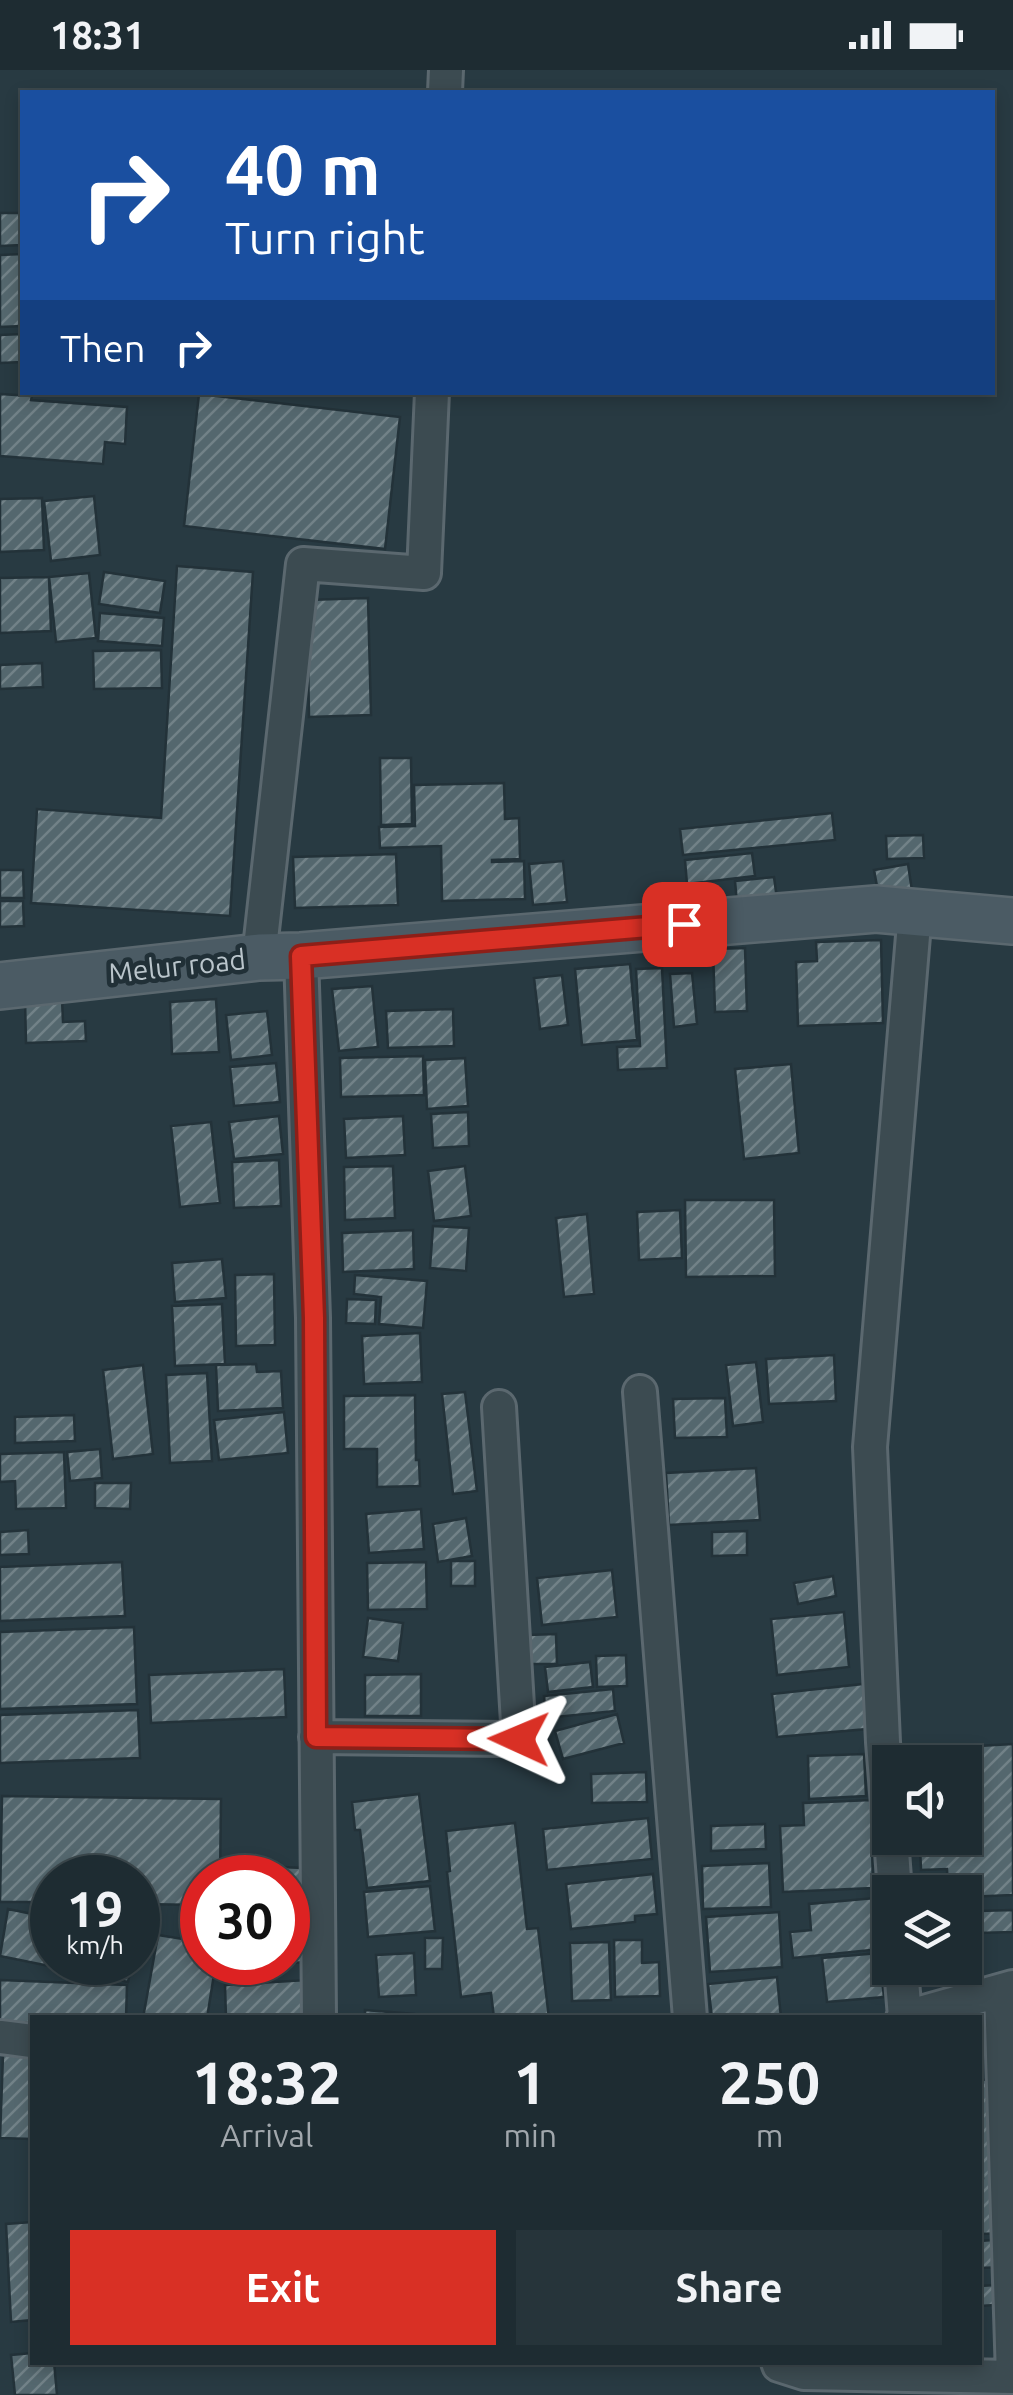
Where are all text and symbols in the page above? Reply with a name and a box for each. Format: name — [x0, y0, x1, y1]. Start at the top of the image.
text: 18:31 — [50, 14, 145, 56]
icon: right — [60, 130, 190, 260]
text: 40 m — [225, 130, 381, 208]
text: Turn right — [225, 212, 425, 263]
icon: right — [166, 320, 221, 375]
text: Then — [60, 327, 146, 369]
pin — [642, 882, 727, 967]
icon: arrive — [657, 897, 712, 952]
street label: Melur road — [107, 943, 247, 988]
position arrow — [467, 1687, 571, 1791]
map controls — [872, 1745, 982, 1985]
button: sound — [872, 1745, 982, 1855]
speed limit sign: 30 — [180, 1855, 310, 1985]
button: layers — [872, 1875, 982, 1985]
text: 19 — [67, 1880, 123, 1936]
text: km/h — [66, 1931, 124, 1959]
text: 18:32 — [192, 2048, 342, 2115]
text: 1 — [513, 2048, 547, 2115]
text: 250 — [719, 2048, 820, 2115]
text: Arrival — [220, 2117, 313, 2153]
text: min — [503, 2117, 557, 2153]
text: m — [756, 2117, 783, 2153]
button: Exit — [70, 2230, 496, 2345]
button: Share — [516, 2230, 942, 2345]

